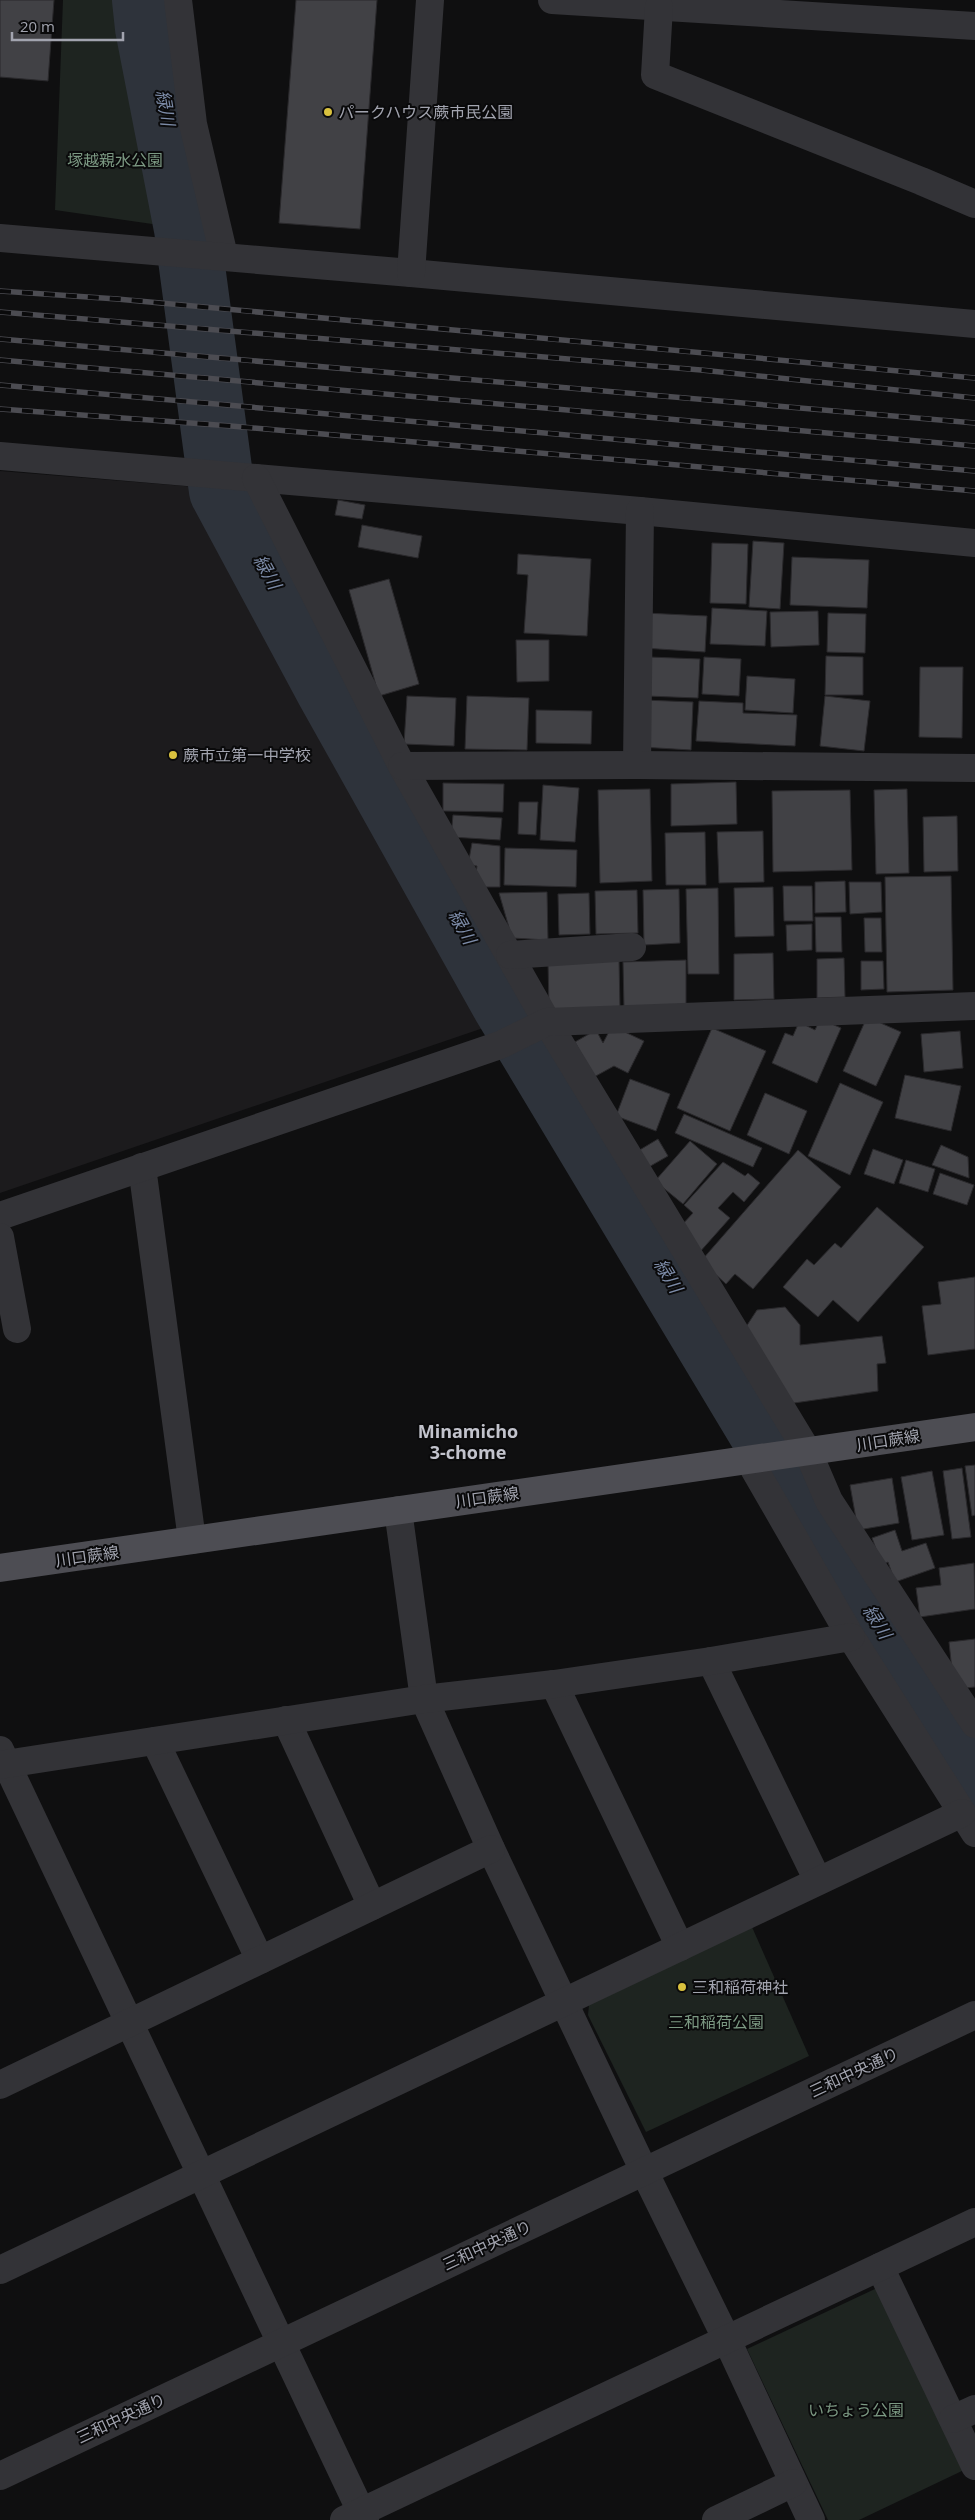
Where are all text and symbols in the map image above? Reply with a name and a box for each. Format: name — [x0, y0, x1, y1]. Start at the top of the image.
scale bar — [12, 10, 124, 42]
text: 20 m — [20, 16, 55, 36]
water label: 緑川 — [151, 88, 181, 130]
place label: パークハウス蕨市民公園 — [338, 101, 513, 123]
marker: パークハウス蕨市民公園 — [322, 106, 334, 118]
park label: 塚越親水公園 — [67, 149, 163, 171]
water label: 緑川 — [249, 550, 288, 595]
place label: 蕨市立第一中学校 — [183, 744, 311, 766]
marker: 蕨市立第一中学校 — [167, 749, 179, 761]
water label: 緑川 — [444, 905, 483, 950]
water label: 緑川 — [649, 1254, 689, 1299]
district label: Minamicho 3-chome — [418, 1419, 518, 1464]
street label: 川口蕨線 — [855, 1424, 921, 1456]
street label: 川口蕨線 — [454, 1482, 520, 1512]
street label: 川口蕨線 — [54, 1541, 120, 1571]
water label: 緑川 — [858, 1600, 899, 1645]
place label: 三和稲荷神社 — [692, 1976, 788, 1998]
marker: 三和稲荷神社 — [676, 1981, 688, 1993]
park label: 三和稲荷公園 — [668, 2011, 764, 2033]
street label: 三和中央通り — [806, 2042, 902, 2102]
street label: 三和中央通り — [439, 2215, 535, 2275]
street label: 三和中央通り — [73, 2388, 169, 2448]
park label: いちょう公園 — [808, 2399, 904, 2421]

